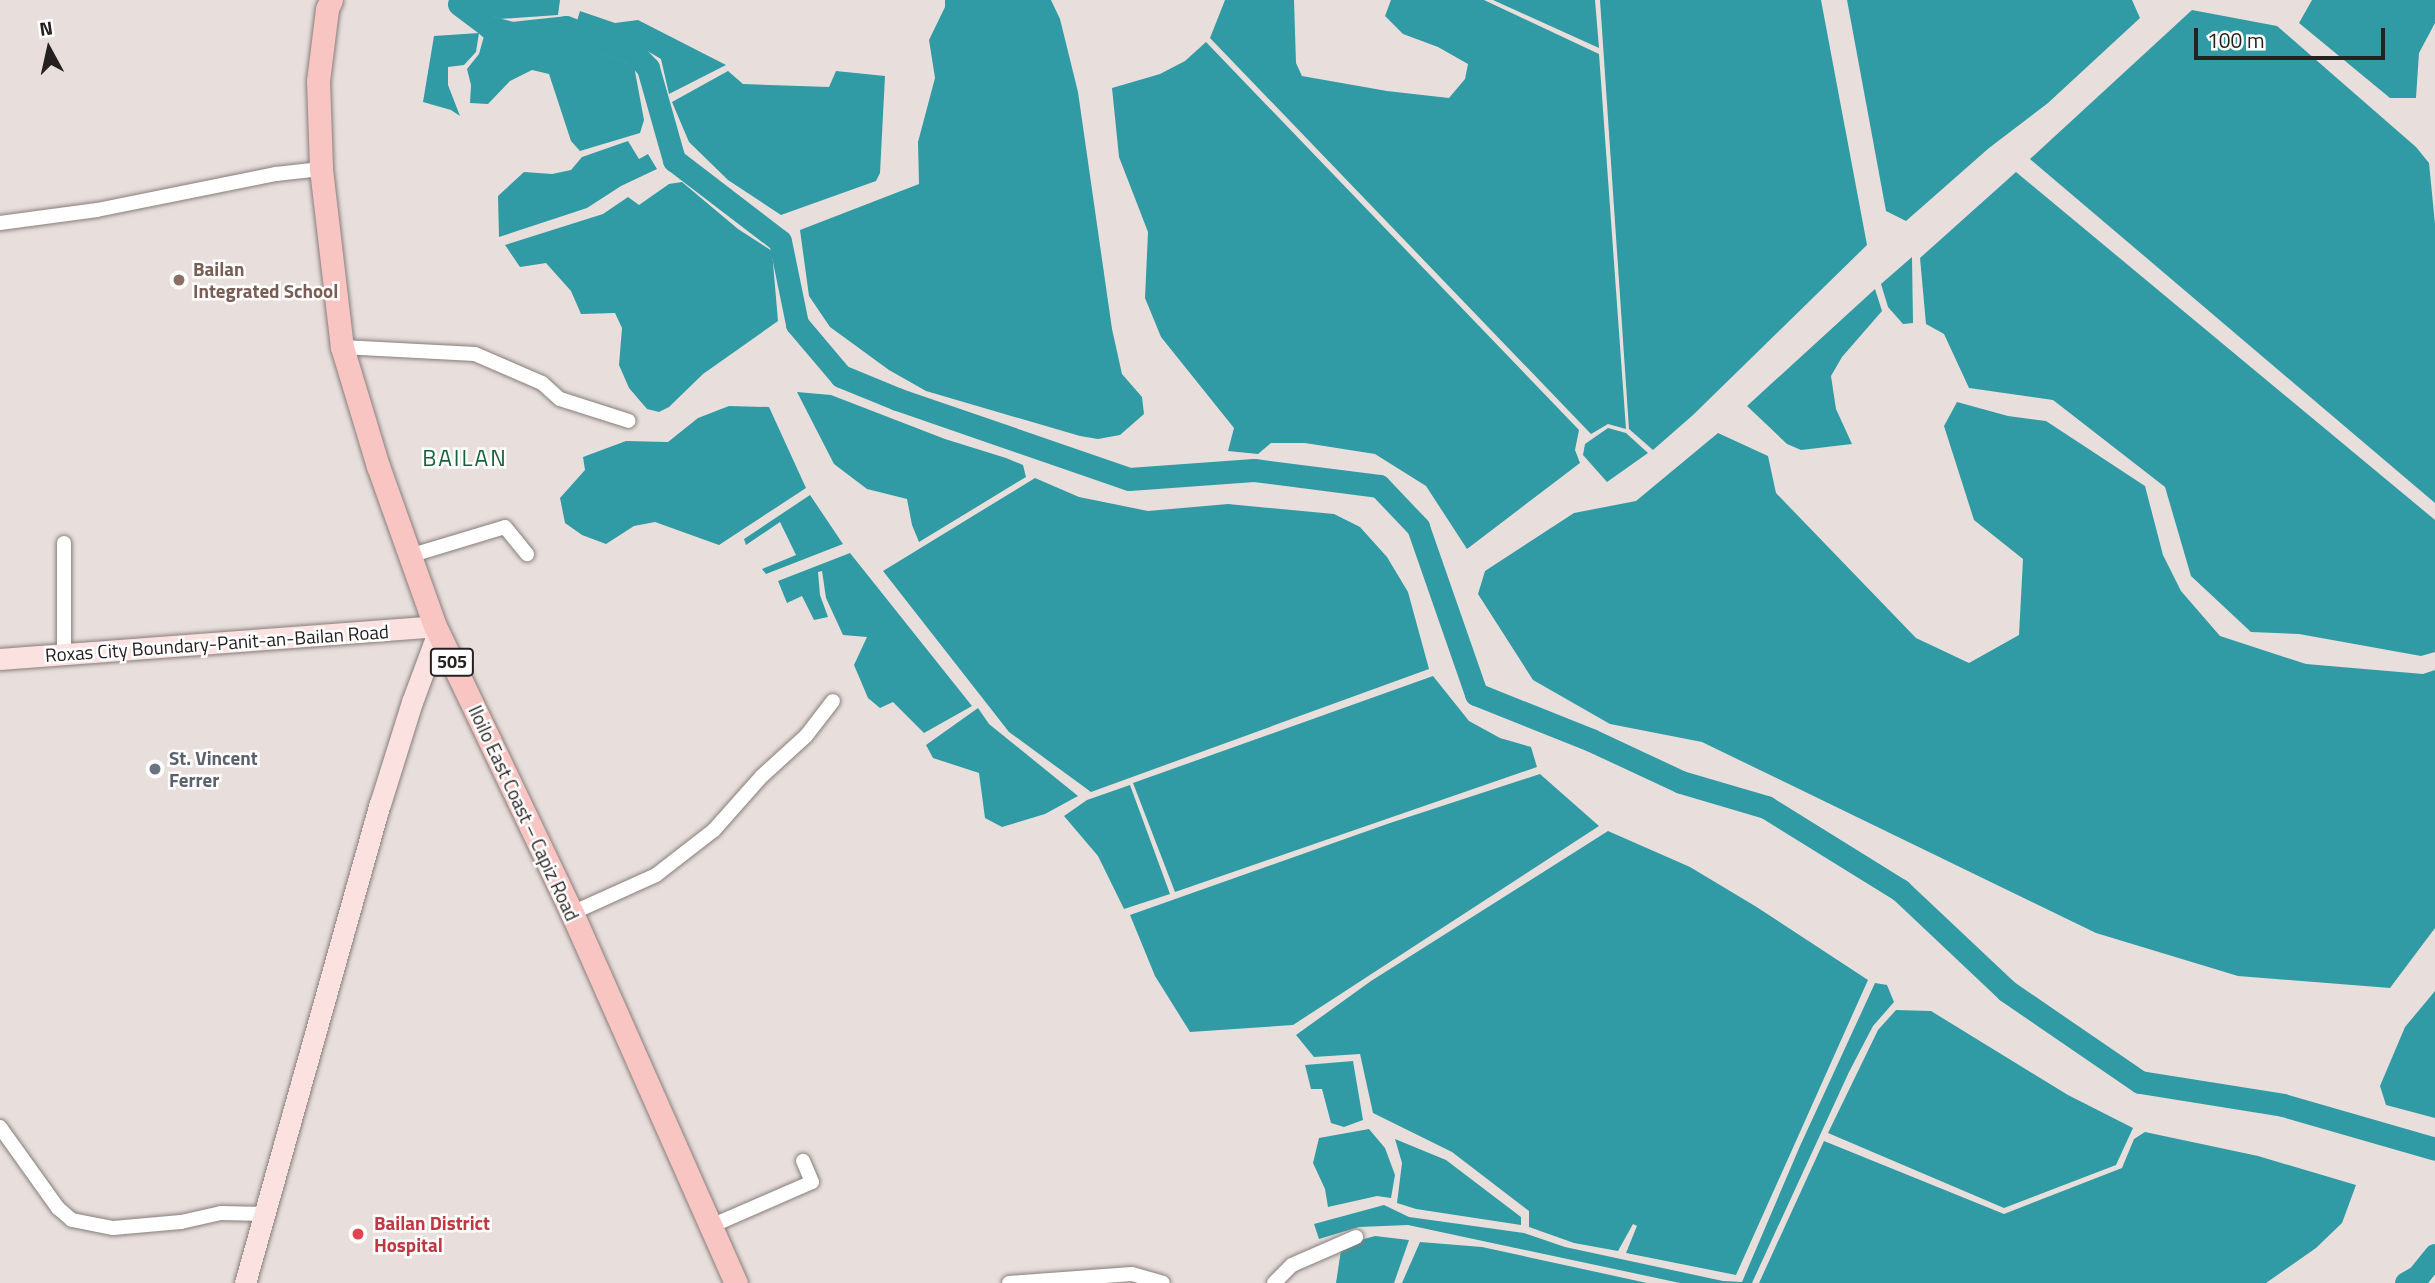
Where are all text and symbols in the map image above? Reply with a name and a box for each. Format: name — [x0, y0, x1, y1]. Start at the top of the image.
text: N — [37, 12, 55, 43]
north arrow — [14, 14, 84, 84]
scale bar — [2197, 14, 2388, 58]
text: 100 m — [2207, 24, 2264, 56]
place label: Bailan Integrated School — [193, 258, 338, 302]
marker: Bailan Integrated School — [171, 272, 187, 288]
district label: BAILAN — [423, 444, 507, 472]
street label: Roxas City Boundary-Panit-an-Bailan Road — [44, 620, 390, 666]
road number: 505 — [429, 648, 475, 676]
street label: Iloilo East Coast – Capiz Road — [464, 702, 584, 924]
place label: St. Vincent Ferrer — [169, 747, 258, 791]
marker: St. Vincent Ferrer — [147, 761, 163, 777]
place label: Bailan District Hospital — [374, 1212, 490, 1256]
marker: Bailan District Hospital — [348, 1224, 368, 1244]

